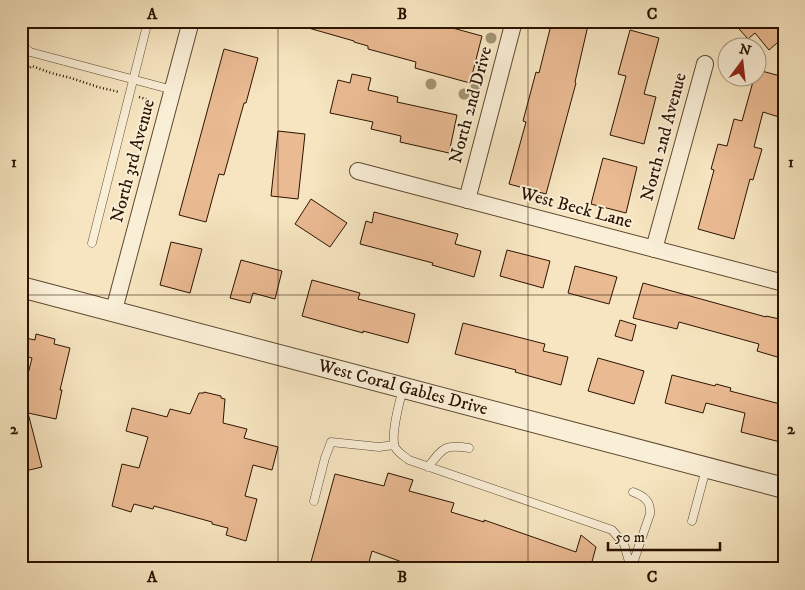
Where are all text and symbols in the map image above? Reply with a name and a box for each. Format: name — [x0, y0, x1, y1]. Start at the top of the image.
text: A — [146, 4, 158, 24]
text: B — [397, 4, 407, 24]
text: C — [647, 4, 657, 24]
north arrow — [718, 38, 768, 88]
text: N — [737, 40, 753, 61]
street label: North 2nd Drive — [445, 44, 497, 166]
street label: North 2nd Avenue — [636, 70, 692, 204]
street label: North 3rd Avenue — [106, 97, 160, 225]
text: 1 — [11, 152, 17, 172]
text: 1 — [788, 152, 794, 172]
street label: West Beck Lane — [516, 182, 635, 234]
street label: West Coral Gables Drive — [315, 355, 490, 420]
text: 2 — [10, 419, 19, 439]
text: 2 — [787, 419, 796, 439]
scale bar — [608, 520, 720, 552]
text: 50 m — [615, 528, 645, 547]
text: A — [146, 567, 158, 587]
text: B — [397, 567, 407, 587]
text: C — [647, 567, 657, 587]

